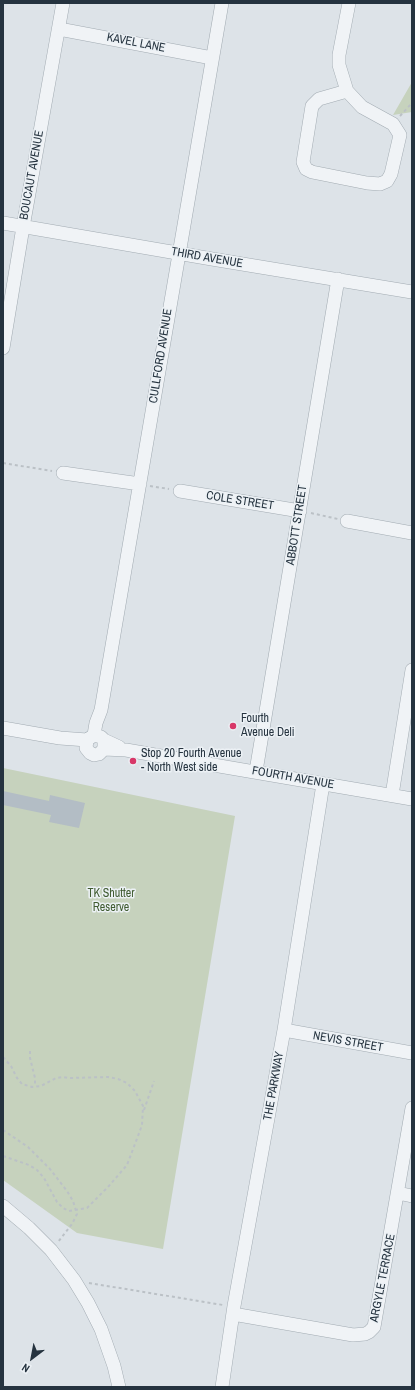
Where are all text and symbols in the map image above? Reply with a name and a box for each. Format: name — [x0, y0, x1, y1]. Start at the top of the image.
street label: KAVEL LANE — [105, 30, 167, 56]
street label: BOUCAUT AVENUE — [17, 129, 47, 221]
street label: THIRD AVENUE — [170, 245, 244, 271]
street label: CULLFORD AVENUE — [146, 308, 176, 404]
street label: ABBOTT STREET — [284, 484, 310, 566]
street label: COLE STREET — [205, 489, 275, 513]
place label: Fourth Avenue Deli — [241, 712, 294, 740]
marker: Fourth Avenue Deli — [228, 721, 238, 731]
place label: Stop 20 Fourth Avenue - North West side — [141, 747, 242, 775]
marker: Stop 20 Fourth Avenue - North West side — [128, 756, 138, 766]
street label: FOURTH AVENUE — [251, 764, 335, 792]
park label: TK Shutter Reserve — [87, 887, 135, 915]
street label: NEVIS STREET — [312, 1029, 384, 1055]
street label: THE PARKWAY — [261, 1050, 287, 1122]
street label: ARGYLE TERRACE — [367, 1233, 399, 1323]
north arrow — [12, 1338, 52, 1378]
text: N — [19, 1361, 32, 1376]

